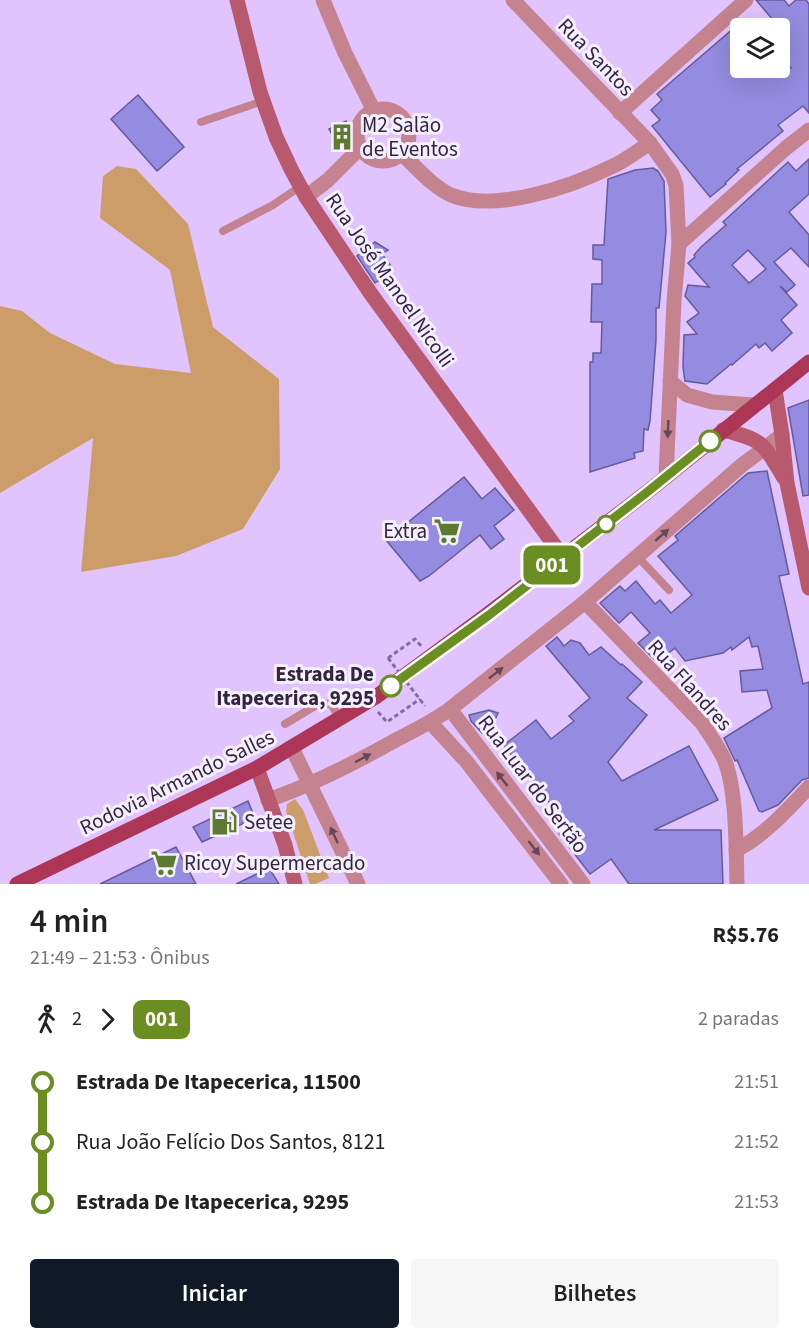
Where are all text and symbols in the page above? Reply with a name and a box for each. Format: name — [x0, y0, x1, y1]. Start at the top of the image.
street label: Rua Santos — [551, 11, 641, 103]
map controls — [730, 18, 790, 78]
button: layers — [730, 18, 790, 78]
place label: M2 Salão de Eventos — [362, 110, 458, 164]
building icon: M2 Salão de Eventos — [327, 122, 357, 152]
street label: Rua José Manoel Nicolli — [318, 187, 462, 373]
one-way arrow — [663, 419, 672, 438]
unlabelled marker — [699, 430, 721, 452]
unlabelled marker — [597, 515, 615, 533]
place label: Extra — [383, 516, 427, 546]
supermarket icon: Extra — [432, 516, 462, 546]
one-way arrow — [654, 528, 669, 542]
line badge: 001 — [518, 546, 586, 584]
text: 001 — [535, 550, 569, 580]
street label: Rua Flandres — [641, 633, 739, 738]
place label: Estrada De Itapecerica, 9295 — [216, 659, 374, 713]
one-way arrow — [488, 667, 503, 679]
marker: Estrada De Itapecerica, 9295 — [380, 675, 402, 697]
street label: Rua Luar do Sertão — [471, 709, 595, 859]
street label: Rodovia Armando Salles — [75, 722, 279, 842]
one-way arrow — [354, 753, 371, 763]
one-way arrow — [497, 772, 509, 787]
fuel station icon: Setee — [209, 807, 239, 837]
place label: Setee — [244, 807, 293, 837]
one-way arrow — [329, 826, 338, 843]
one-way arrow — [528, 840, 540, 856]
supermarket icon: Ricoy Supermercado — [149, 848, 179, 878]
place label: Ricoy Supermercado — [184, 848, 365, 878]
text: 4 min — [30, 898, 108, 945]
text: R$5.76 — [712, 919, 779, 951]
text: 21:49 – 21:53 · Ônibus — [30, 944, 210, 972]
icon: walk — [30, 1003, 63, 1036]
icon: forward — [91, 1003, 124, 1036]
text: 001 — [145, 1004, 178, 1034]
text: 2 — [72, 1005, 82, 1033]
text: 2 paradas — [698, 1005, 779, 1033]
text: Estrada De Itapecerica, 11500 — [76, 1066, 361, 1098]
text: 21:51 — [734, 1068, 779, 1096]
text: Rua João Felício Dos Santos, 8121 — [76, 1126, 386, 1158]
text: 21:52 — [734, 1128, 779, 1156]
text: Estrada De Itapecerica, 9295 — [76, 1186, 349, 1218]
text: 21:53 — [734, 1188, 779, 1216]
button: Iniciar — [30, 1259, 399, 1328]
button: Bilhetes — [411, 1259, 779, 1328]

